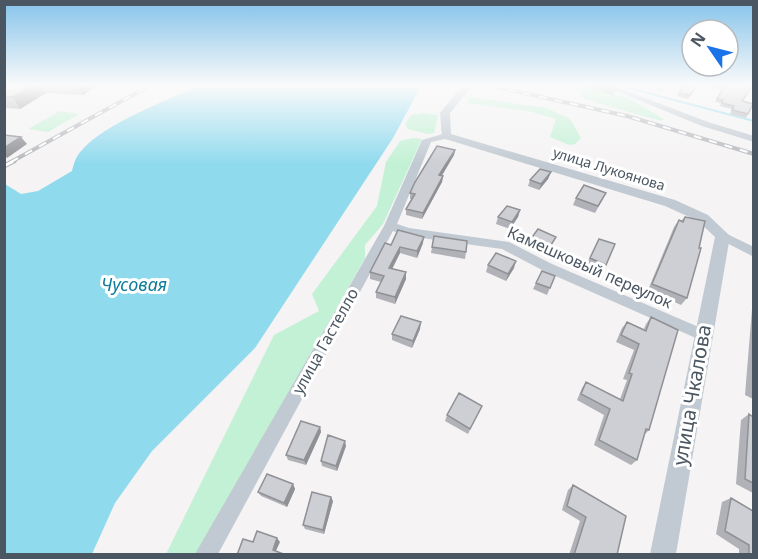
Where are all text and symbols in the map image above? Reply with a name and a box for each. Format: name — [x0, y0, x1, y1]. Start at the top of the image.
north arrow — [680, 18, 740, 78]
text: N — [685, 28, 710, 51]
street label: улица Лукоянова — [551, 142, 668, 195]
street label: Камешковый переулок — [504, 221, 676, 314]
water label: Чусовая — [101, 272, 167, 296]
street label: улица Гастелло — [287, 284, 363, 398]
street label: улица Чкалова — [666, 322, 717, 468]

